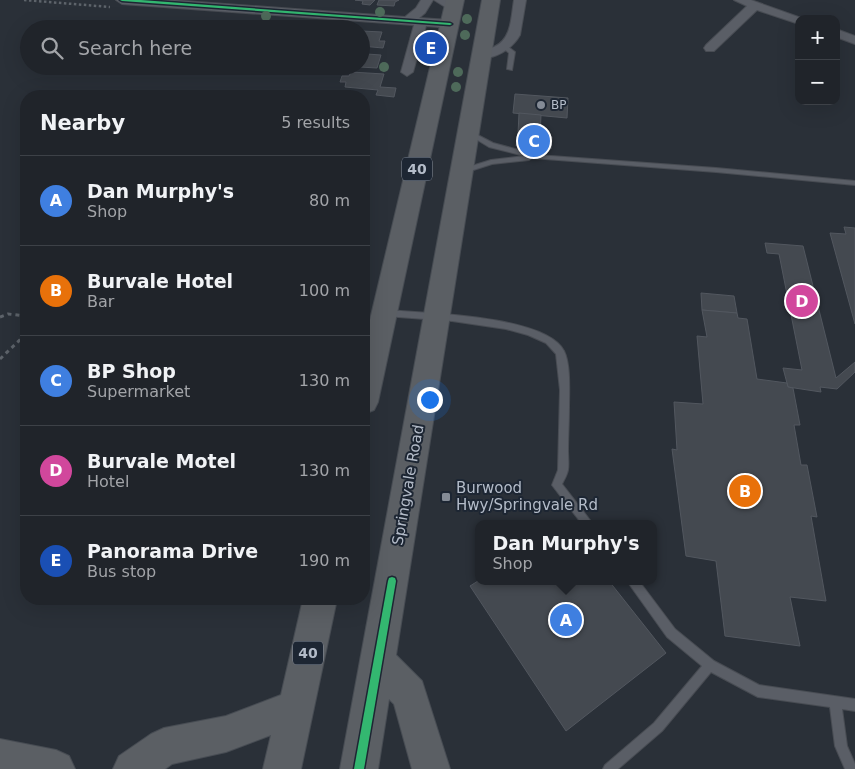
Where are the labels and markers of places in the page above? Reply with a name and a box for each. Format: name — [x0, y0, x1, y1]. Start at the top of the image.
pin: E — [415, 29, 447, 67]
place label: BP — [551, 98, 566, 112]
marker: BP — [535, 99, 547, 111]
pin: C — [518, 122, 550, 160]
pin: D — [786, 282, 818, 320]
pin: B — [729, 472, 761, 510]
place label: Burwood Hwy/Springvale Rd — [456, 479, 598, 514]
marker: Burwood Hwy/Springvale Rd — [440, 491, 452, 503]
pin: A — [550, 601, 582, 639]

